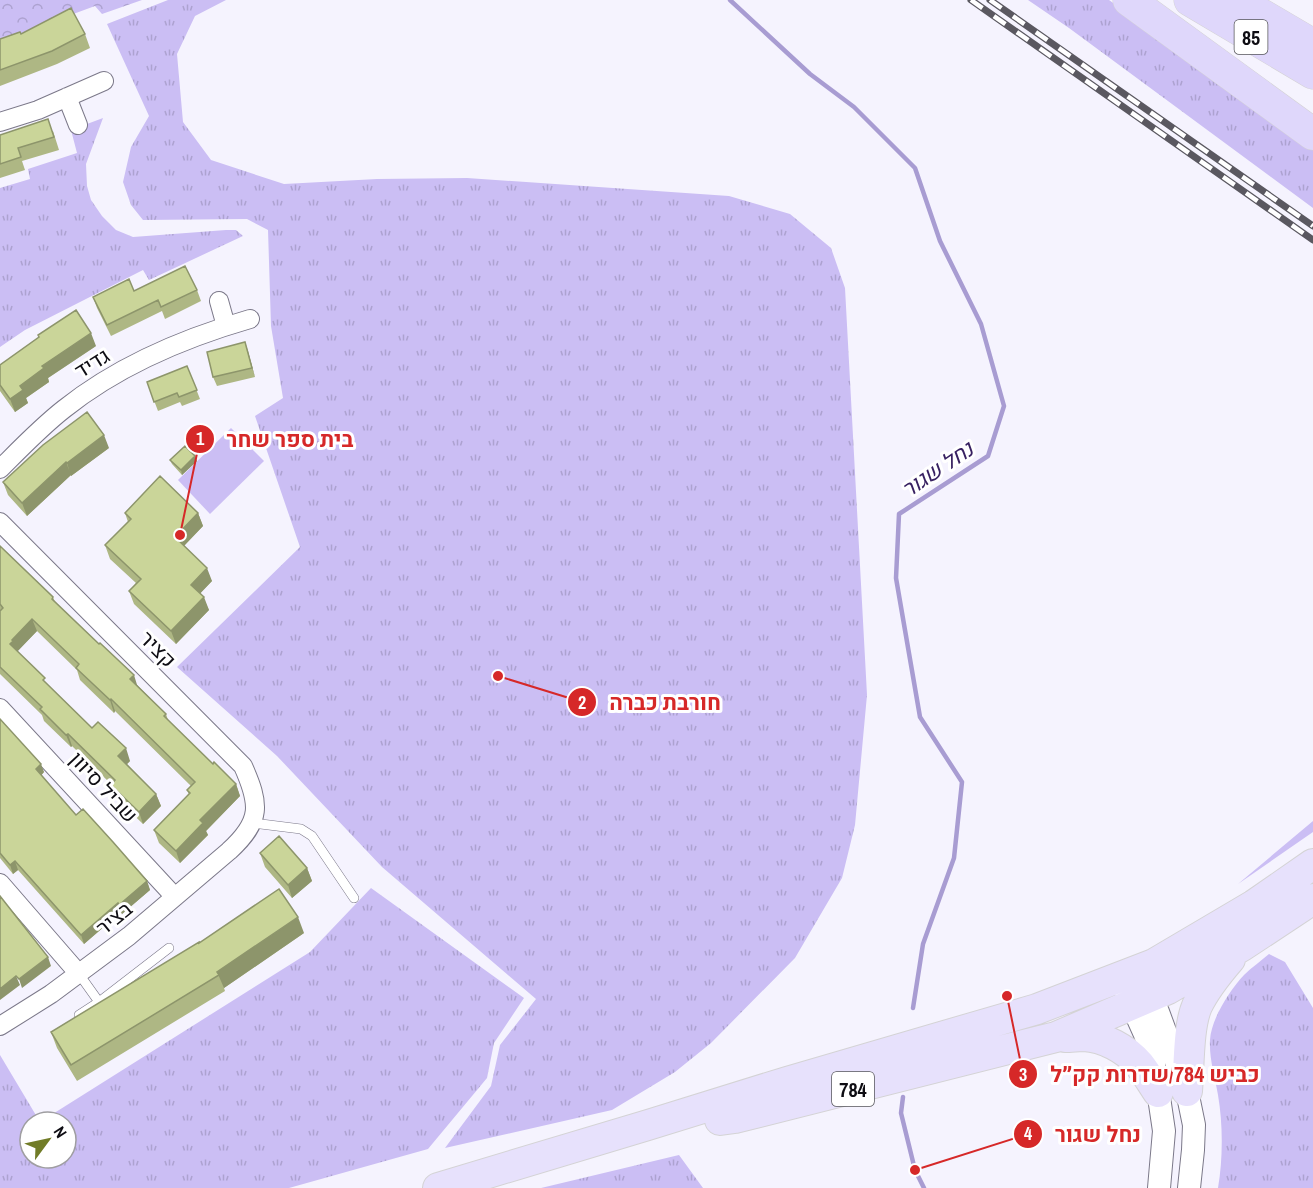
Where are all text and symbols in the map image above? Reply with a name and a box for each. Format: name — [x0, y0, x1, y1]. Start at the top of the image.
road number: 85 — [1234, 20, 1268, 54]
street label: גדיד — [69, 341, 115, 385]
callout: בית ספר שחר — [185, 419, 366, 459]
text: בית ספר שחר — [227, 424, 354, 454]
text: 1 — [196, 426, 205, 451]
water label: נחל שגור — [895, 433, 981, 504]
street label: קציר — [133, 624, 183, 674]
callout: חורבת כברה — [567, 682, 733, 722]
text: חורבת כברה — [609, 687, 721, 717]
text: 2 — [578, 690, 586, 715]
street label: שביל סיוון — [63, 745, 145, 829]
street label: בציר — [90, 894, 138, 942]
callout: כביש 784/שדרות קק״ל — [1008, 1054, 1271, 1094]
text: כביש 784/שדרות קק״ל — [1050, 1059, 1260, 1089]
text: 3 — [1019, 1062, 1027, 1087]
road number: 784 — [832, 1072, 874, 1106]
north arrow — [18, 1110, 78, 1170]
callout: נחל שגור — [1013, 1114, 1153, 1154]
text: נחל שגור — [1055, 1119, 1141, 1149]
text: 4 — [1024, 1121, 1033, 1146]
text: N — [49, 1122, 72, 1142]

